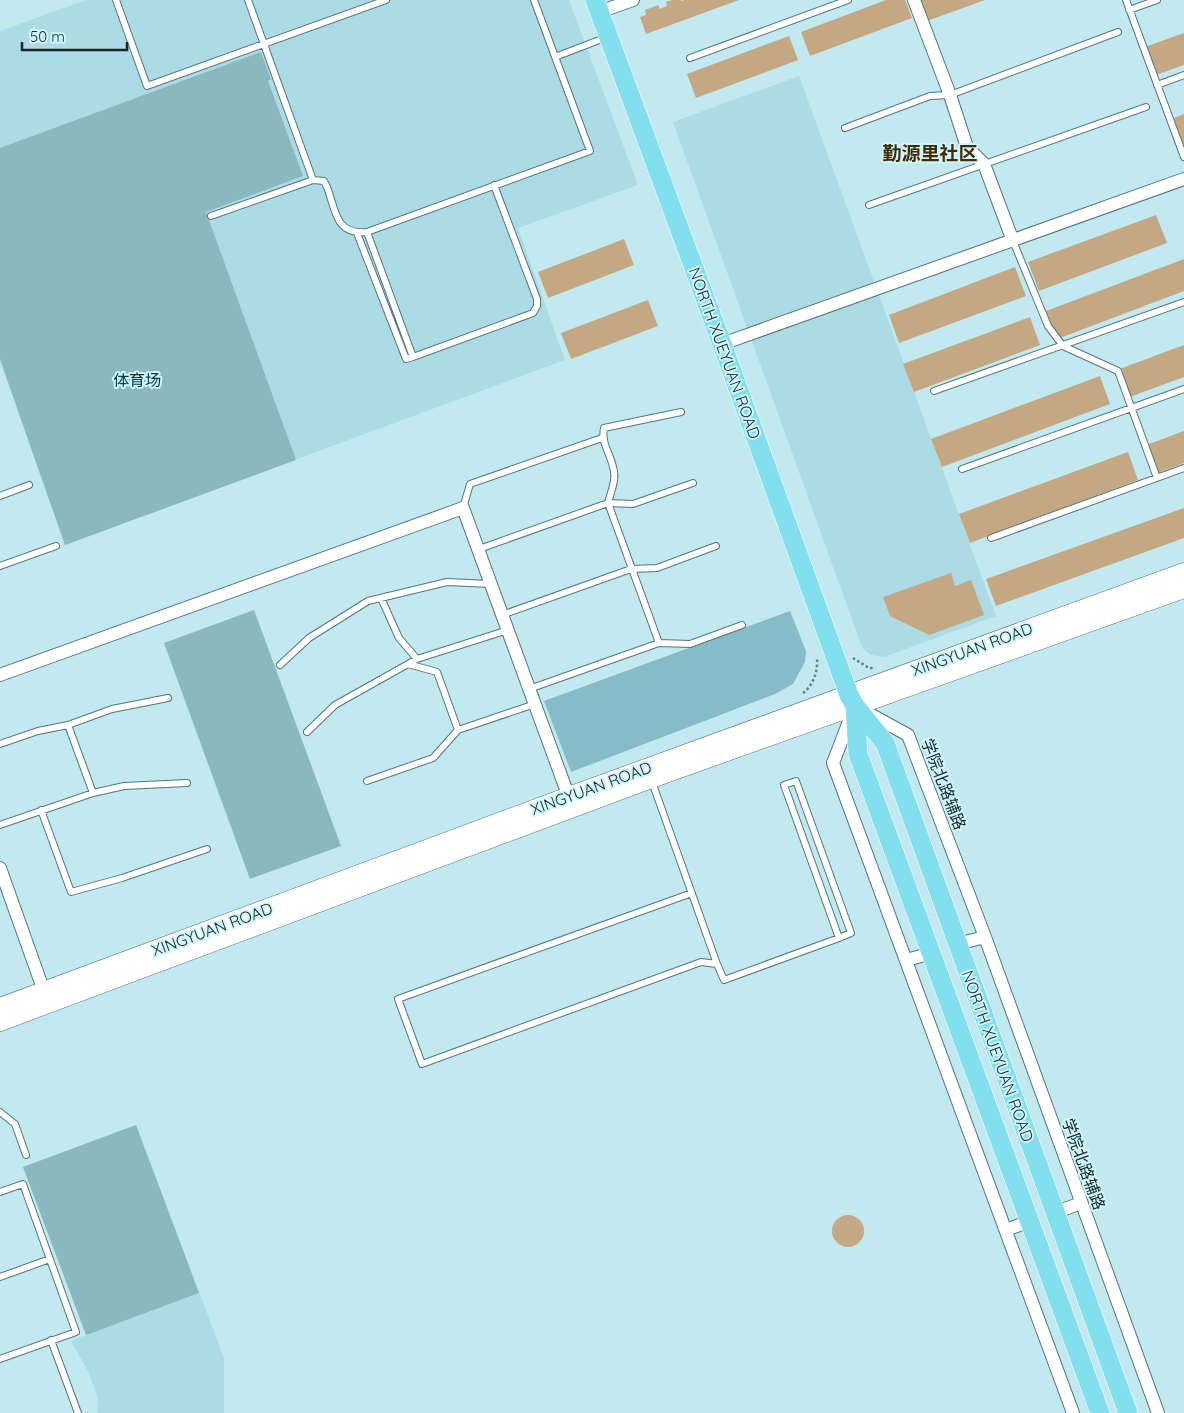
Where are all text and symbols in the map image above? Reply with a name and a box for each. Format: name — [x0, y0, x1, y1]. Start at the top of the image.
scale bar — [22, 20, 128, 52]
text: 50 m — [30, 27, 65, 46]
district label: 勤源里社区 — [882, 141, 978, 165]
street label: NORTH XUEYUAN ROAD — [685, 265, 765, 441]
park label: 体育场 — [113, 370, 161, 390]
street label: XINGYUAN ROAD — [909, 618, 1035, 680]
street label: 学院北路辅路 — [917, 736, 971, 832]
street label: XINGYUAN ROAD — [528, 757, 654, 819]
street label: XINGYUAN ROAD — [149, 898, 275, 960]
street label: NORTH XUEYUAN ROAD — [958, 968, 1038, 1144]
street label: 学院北路辅路 — [1058, 1115, 1110, 1213]

